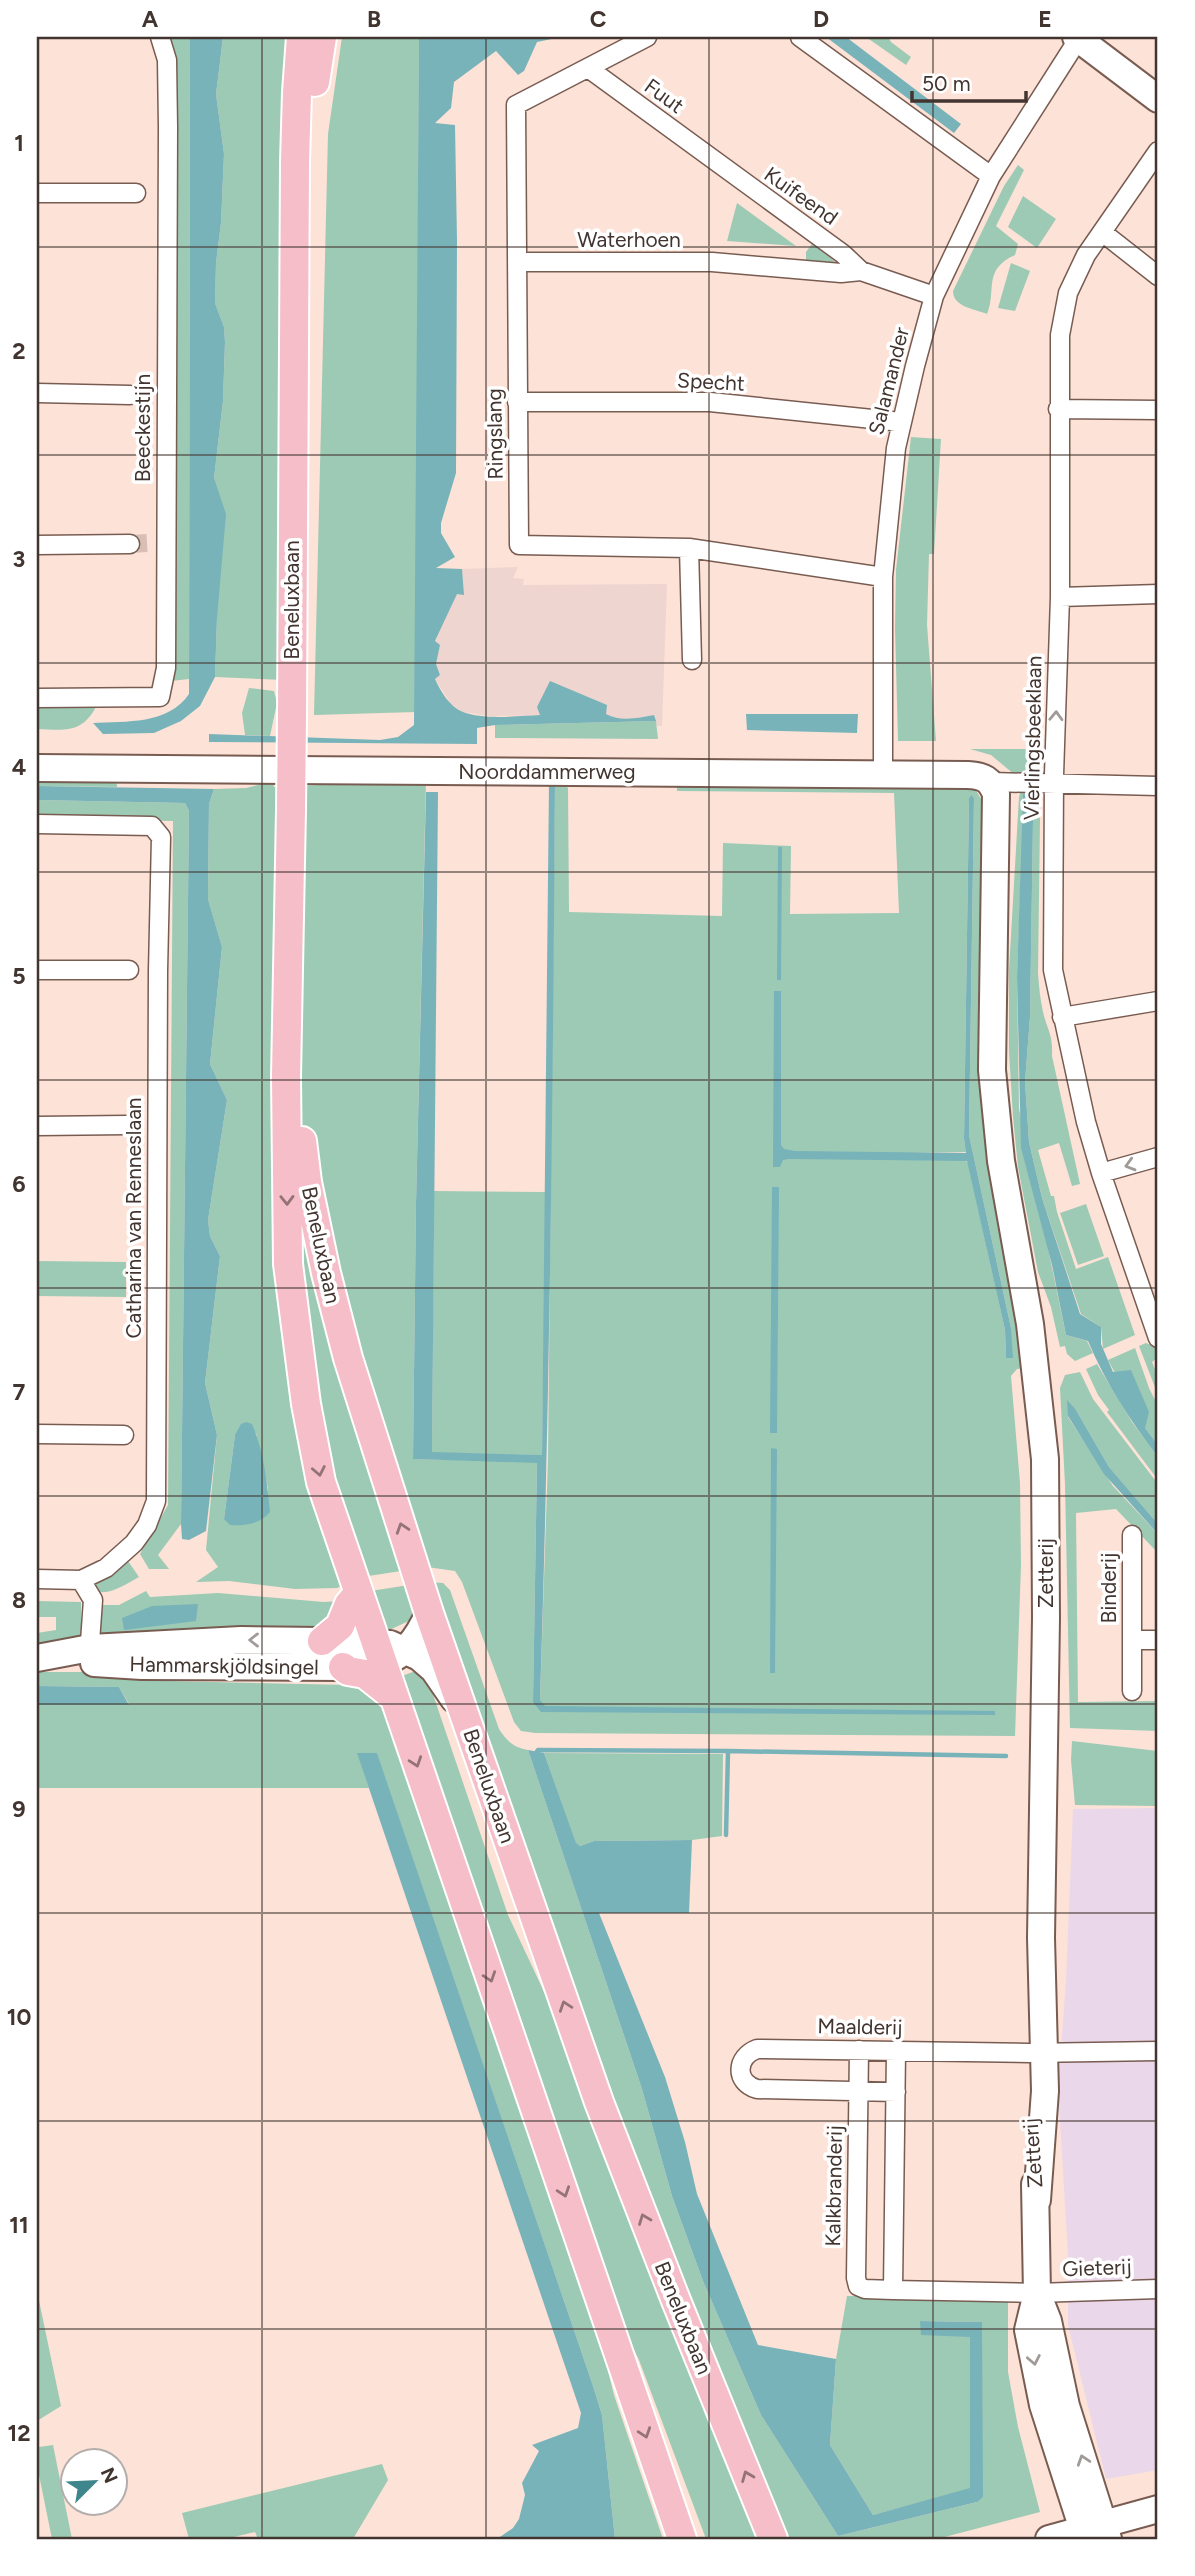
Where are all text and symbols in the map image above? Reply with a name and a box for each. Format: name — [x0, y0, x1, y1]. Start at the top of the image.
text: A — [142, 5, 159, 33]
text: B — [367, 5, 381, 33]
text: C — [590, 5, 607, 33]
text: D — [813, 5, 829, 33]
text: E — [1038, 5, 1052, 33]
scale bar — [912, 60, 1025, 104]
text: 50 m — [922, 71, 971, 96]
street label: Fuut — [640, 73, 689, 118]
text: 1 — [14, 129, 24, 157]
street label: Kuifeend — [760, 161, 843, 230]
street label: Waterhoen — [577, 227, 681, 252]
street label: Salamander — [863, 324, 914, 437]
text: 2 — [12, 337, 26, 365]
street label: Specht — [677, 367, 746, 396]
street label: Beeckestijn — [130, 374, 155, 482]
street label: Ringslang — [481, 388, 508, 480]
street label: Beneluxbaan — [279, 540, 304, 660]
text: 3 — [13, 545, 25, 573]
street label: Vierlingsbeeklaan — [1019, 656, 1046, 820]
one-way arrow — [1048, 710, 1064, 720]
text: 4 — [12, 753, 26, 781]
street label: Noorddammerweg — [458, 759, 636, 784]
text: 5 — [12, 962, 26, 990]
street label: Catharina van Renneslaan — [121, 1097, 146, 1339]
one-way arrow — [1124, 1156, 1136, 1171]
text: 6 — [12, 1170, 26, 1198]
street label: Beneluxbaan — [297, 1184, 346, 1306]
one-way arrow — [279, 1195, 295, 1206]
text: 7 — [13, 1378, 26, 1406]
one-way arrow — [310, 1465, 325, 1477]
one-way arrow — [396, 1522, 410, 1535]
street label: Zetterij — [1033, 1538, 1058, 1608]
street label: Binderij — [1096, 1553, 1121, 1623]
text: 8 — [12, 1586, 26, 1614]
one-way arrow — [248, 1632, 259, 1648]
street label: Hammarskjöldsingel — [129, 1651, 319, 1680]
street label: Beneluxbaan — [458, 1725, 521, 1846]
one-way arrow — [408, 1755, 422, 1767]
text: 9 — [12, 1795, 26, 1823]
one-way arrow — [482, 1970, 496, 1983]
one-way arrow — [559, 2000, 573, 2013]
text: 10 — [7, 2003, 31, 2031]
street label: Maalderij — [817, 2013, 903, 2040]
street label: Zetterij — [1018, 2117, 1047, 2189]
street label: Kalkbranderij — [820, 2125, 847, 2247]
one-way arrow — [556, 2186, 570, 2198]
text: 11 — [9, 2211, 29, 2239]
one-way arrow — [639, 2214, 653, 2226]
street label: Gieterij — [1062, 2254, 1132, 2281]
street label: Beneluxbaan — [650, 2258, 717, 2378]
one-way arrow — [1025, 2353, 1040, 2365]
text: 12 — [7, 2419, 31, 2447]
one-way arrow — [637, 2426, 651, 2438]
north arrow — [60, 2446, 130, 2516]
one-way arrow — [1077, 2454, 1091, 2466]
text: N — [96, 2464, 123, 2487]
one-way arrow — [741, 2471, 755, 2483]

